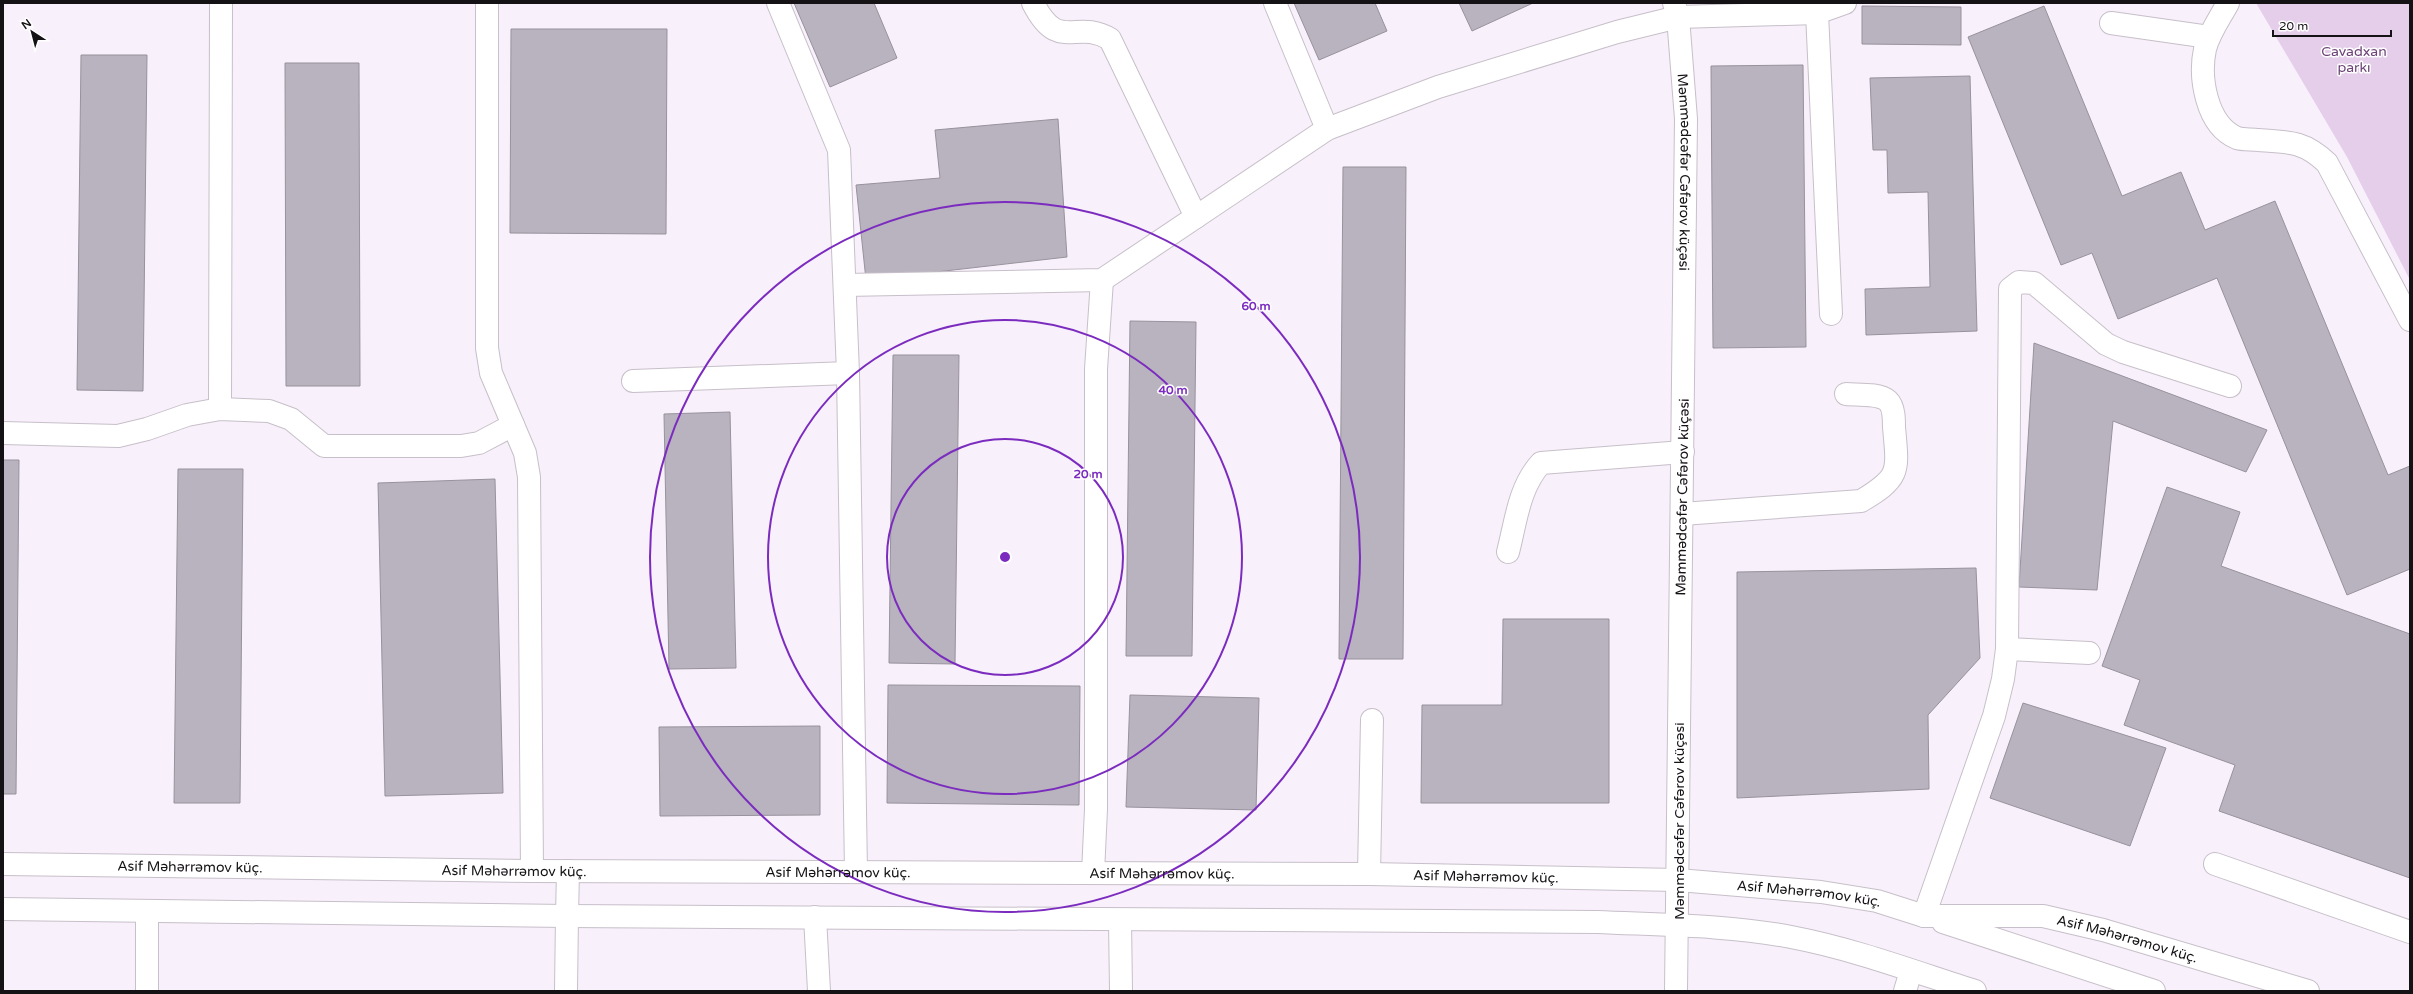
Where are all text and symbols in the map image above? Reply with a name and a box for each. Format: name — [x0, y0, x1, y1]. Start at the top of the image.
north arrow — [12, 12, 52, 52]
scale bar — [2273, 12, 2391, 38]
text: N — [19, 16, 34, 32]
text: 20 m — [2279, 19, 2308, 33]
park label: Cavadxan parkı — [2321, 43, 2387, 76]
street label: Məmmədcəfər Cəfərov küçəsi — [1673, 73, 1694, 271]
text: 60 m — [1241, 299, 1271, 313]
text: 40 m — [1158, 383, 1188, 397]
street label: Məmmədcəfər Cəfərov küçəsi — [1672, 398, 1693, 596]
text: 20 m — [1073, 467, 1103, 481]
centre of rings — [998, 550, 1012, 564]
street label: Məmmədcəfər Cəfərov küçəsi — [1671, 722, 1688, 920]
street label: Asif Məhərrəmov küç. — [117, 858, 263, 876]
street label: Asif Məhərrəmov küç. — [441, 862, 587, 880]
street label: Asif Məhərrəmov küç. — [765, 864, 911, 881]
street label: Asif Məhərrəmov küç. — [1089, 865, 1235, 883]
street label: Asif Məhərrəmov küç. — [1413, 867, 1559, 887]
street label: Asif Məhərrəmov küç. — [1736, 877, 1884, 911]
street label: Asif Məhərrəmov küç. — [2055, 912, 2200, 967]

